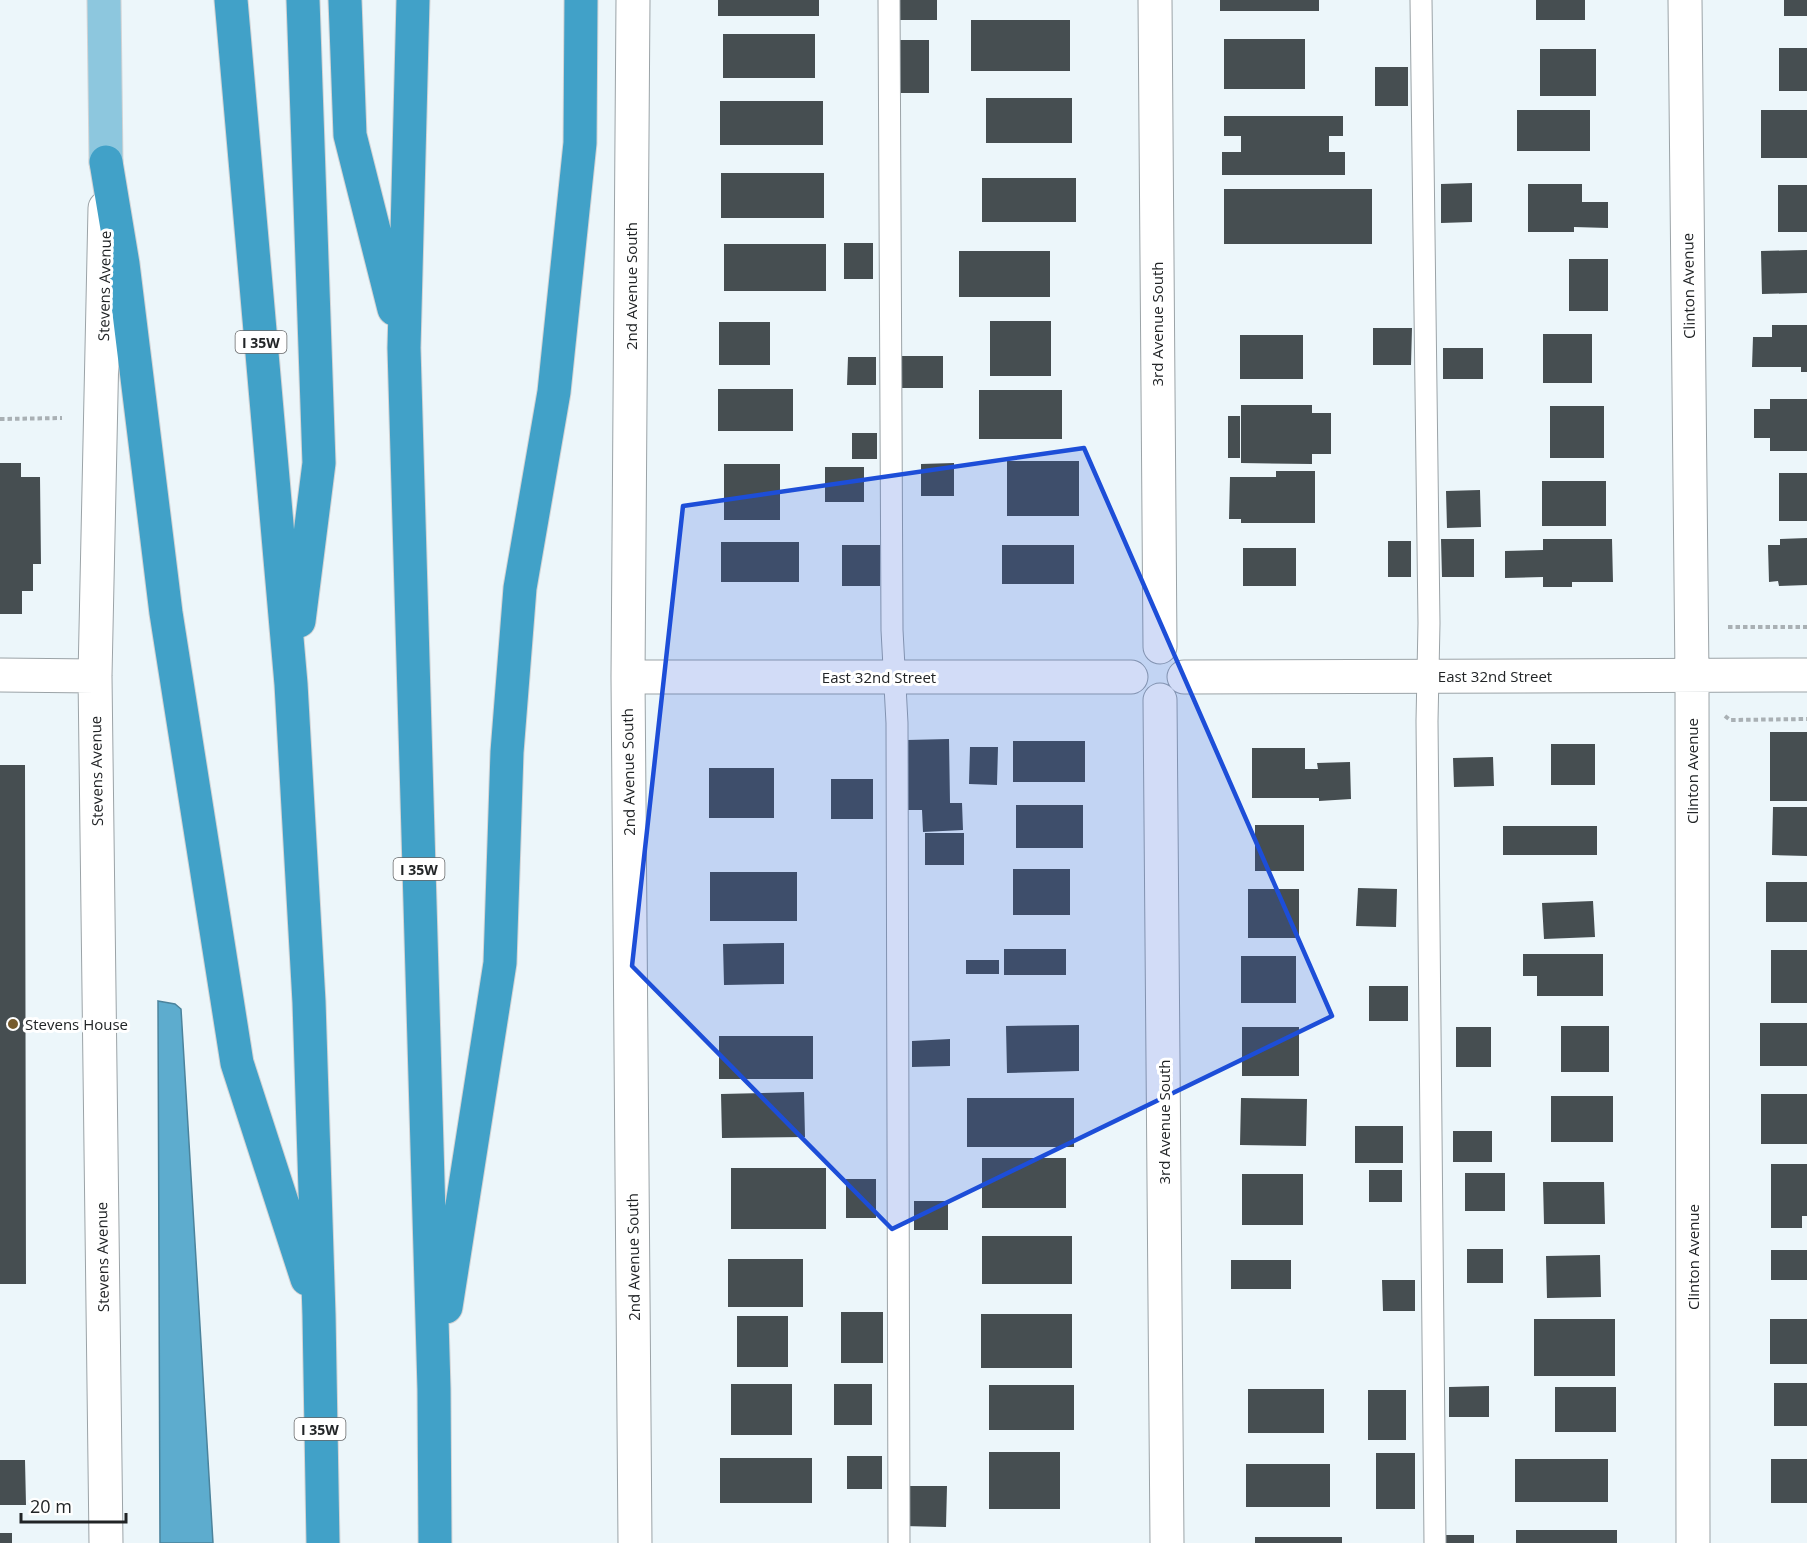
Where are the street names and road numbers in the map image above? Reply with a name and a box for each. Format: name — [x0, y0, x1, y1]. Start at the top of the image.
street label: 2nd Avenue South — [621, 222, 641, 350]
street label: Stevens Avenue — [93, 231, 115, 341]
street label: Clinton Avenue — [1677, 233, 1699, 339]
street label: 3rd Avenue South — [1147, 262, 1167, 386]
road number: I 35W — [236, 331, 286, 353]
street label: East 32nd Street — [1438, 666, 1552, 686]
street label: East 32nd Street — [822, 667, 936, 687]
street label: 2nd Avenue South — [617, 708, 639, 836]
street label: Stevens Avenue — [85, 716, 107, 826]
street label: Clinton Avenue — [1682, 718, 1702, 824]
road number: I 35W — [394, 858, 444, 880]
street label: 3rd Avenue South — [1154, 1060, 1174, 1184]
street label: 2nd Avenue South — [622, 1193, 644, 1321]
street label: Stevens Avenue — [91, 1202, 113, 1312]
street label: Clinton Avenue — [1683, 1204, 1703, 1310]
road number: I 35W — [294, 1418, 346, 1440]

